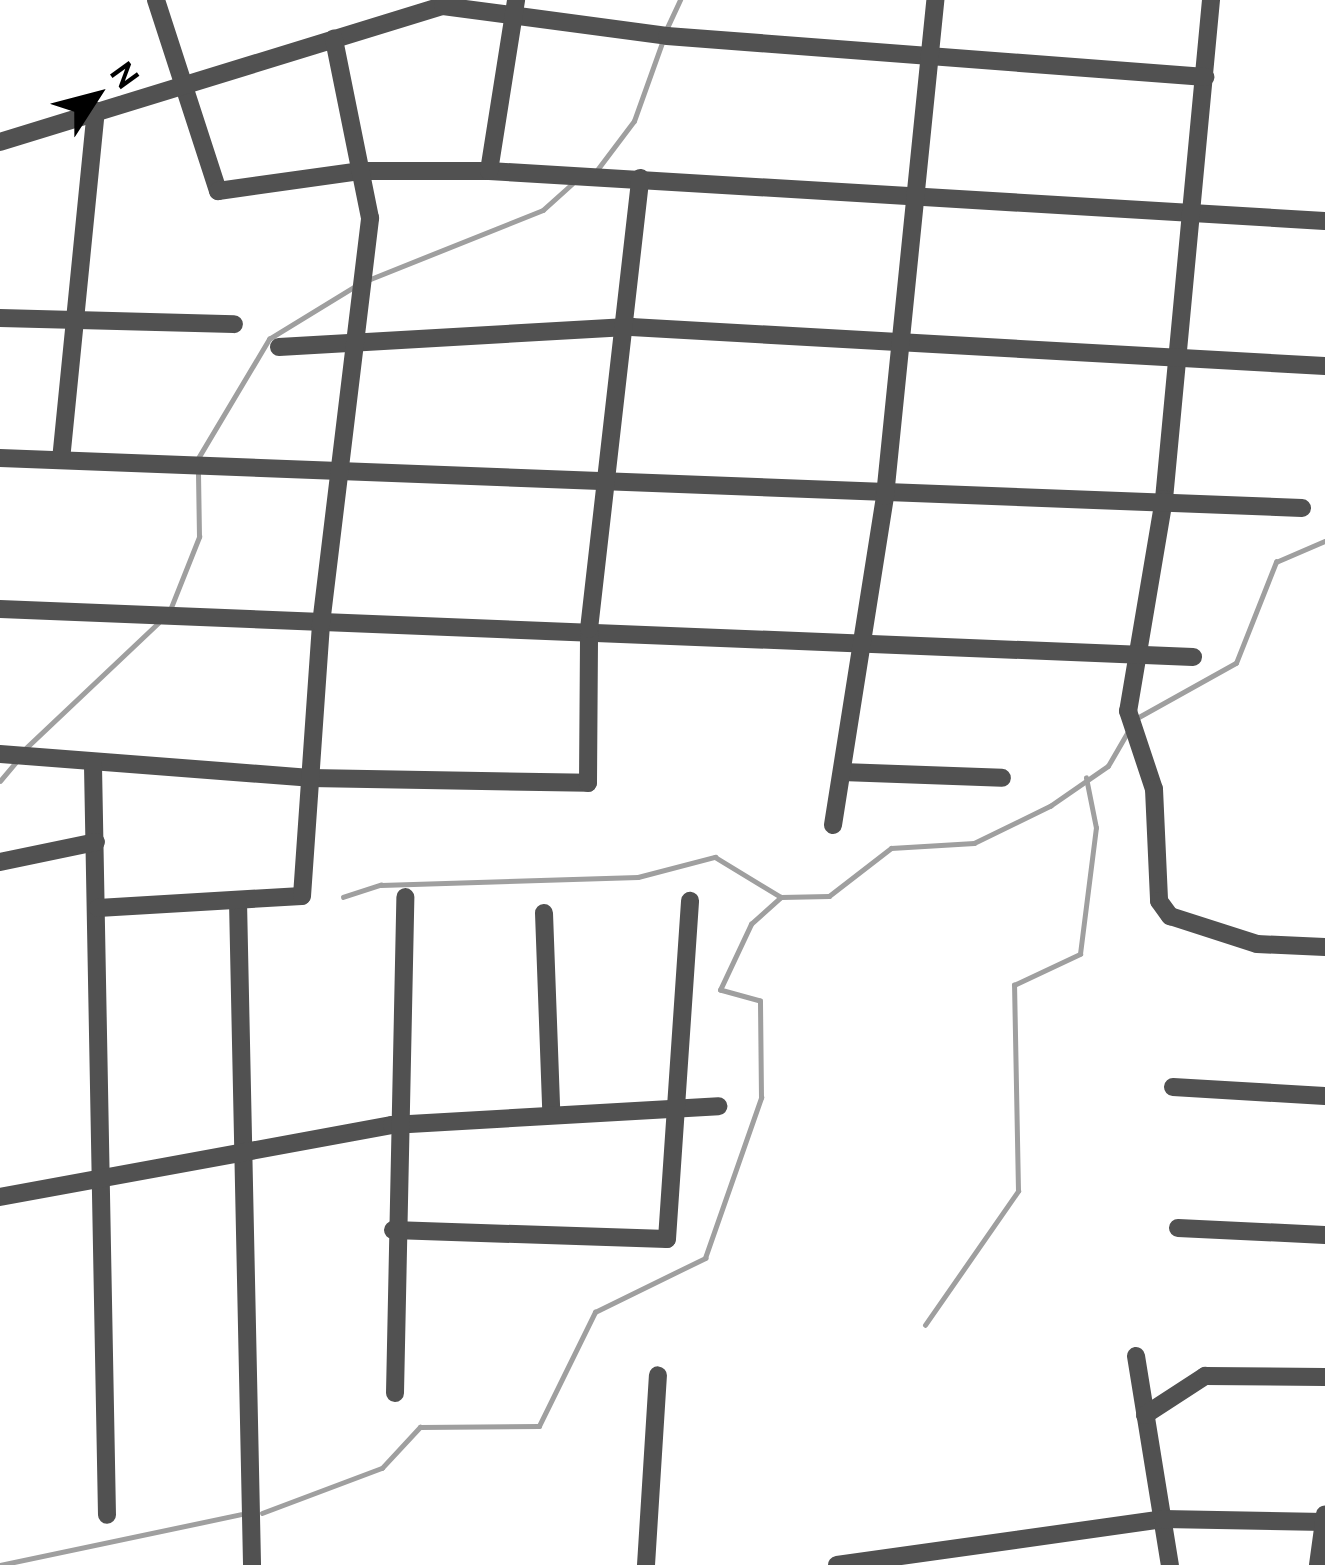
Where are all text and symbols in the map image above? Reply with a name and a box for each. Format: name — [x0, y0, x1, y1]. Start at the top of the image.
north arrow — [36, 36, 156, 156]
text: N — [102, 54, 148, 96]

